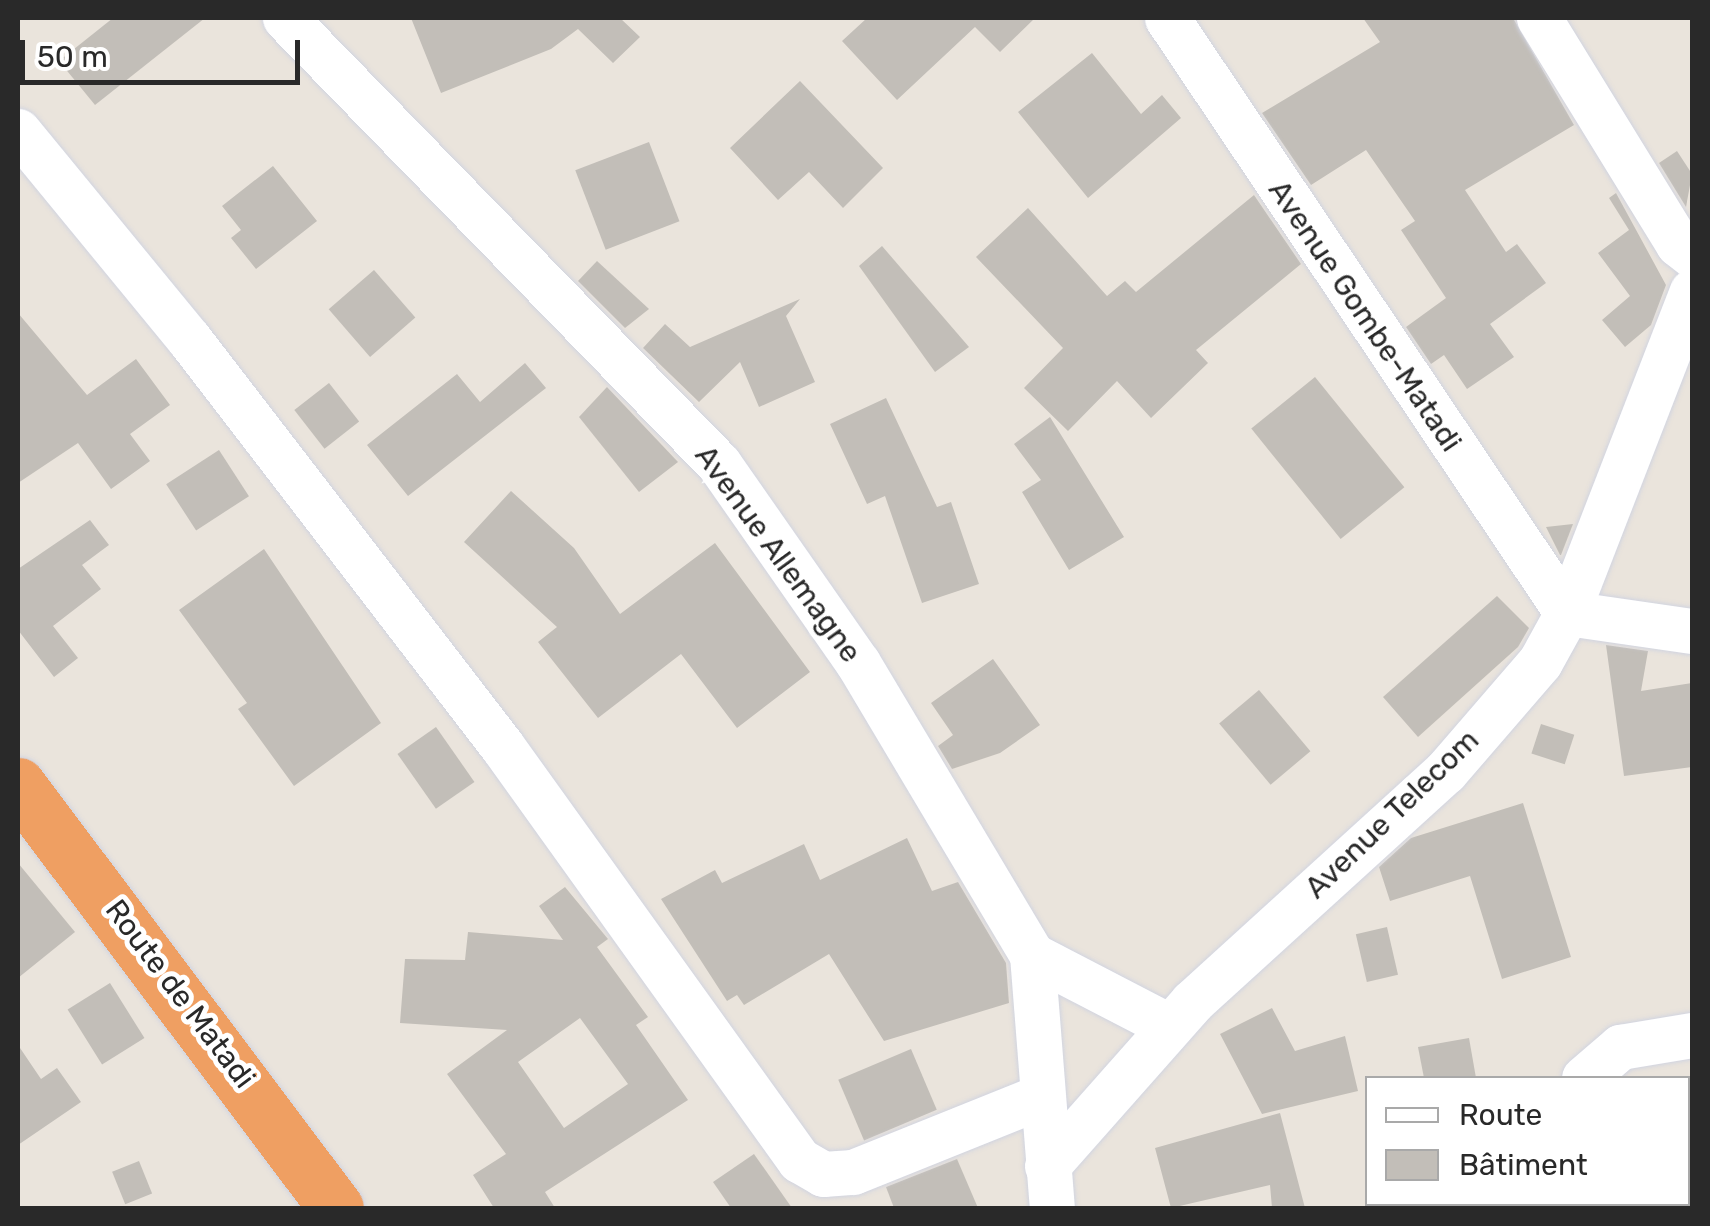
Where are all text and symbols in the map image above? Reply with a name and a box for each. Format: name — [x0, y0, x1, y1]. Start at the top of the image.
scale bar — [25, 20, 305, 82]
text: 50 m — [37, 39, 108, 75]
street label: Avenue Gombe-Matadi — [1261, 174, 1469, 458]
street label: Avenue Allemagne — [687, 438, 869, 670]
street label: Avenue Telecom — [1297, 722, 1487, 906]
street label: Route de Matadi — [98, 893, 262, 1095]
legend — [1365, 1076, 1690, 1206]
text: Route — [1459, 1097, 1542, 1133]
text: Bâtiment — [1459, 1147, 1588, 1183]

